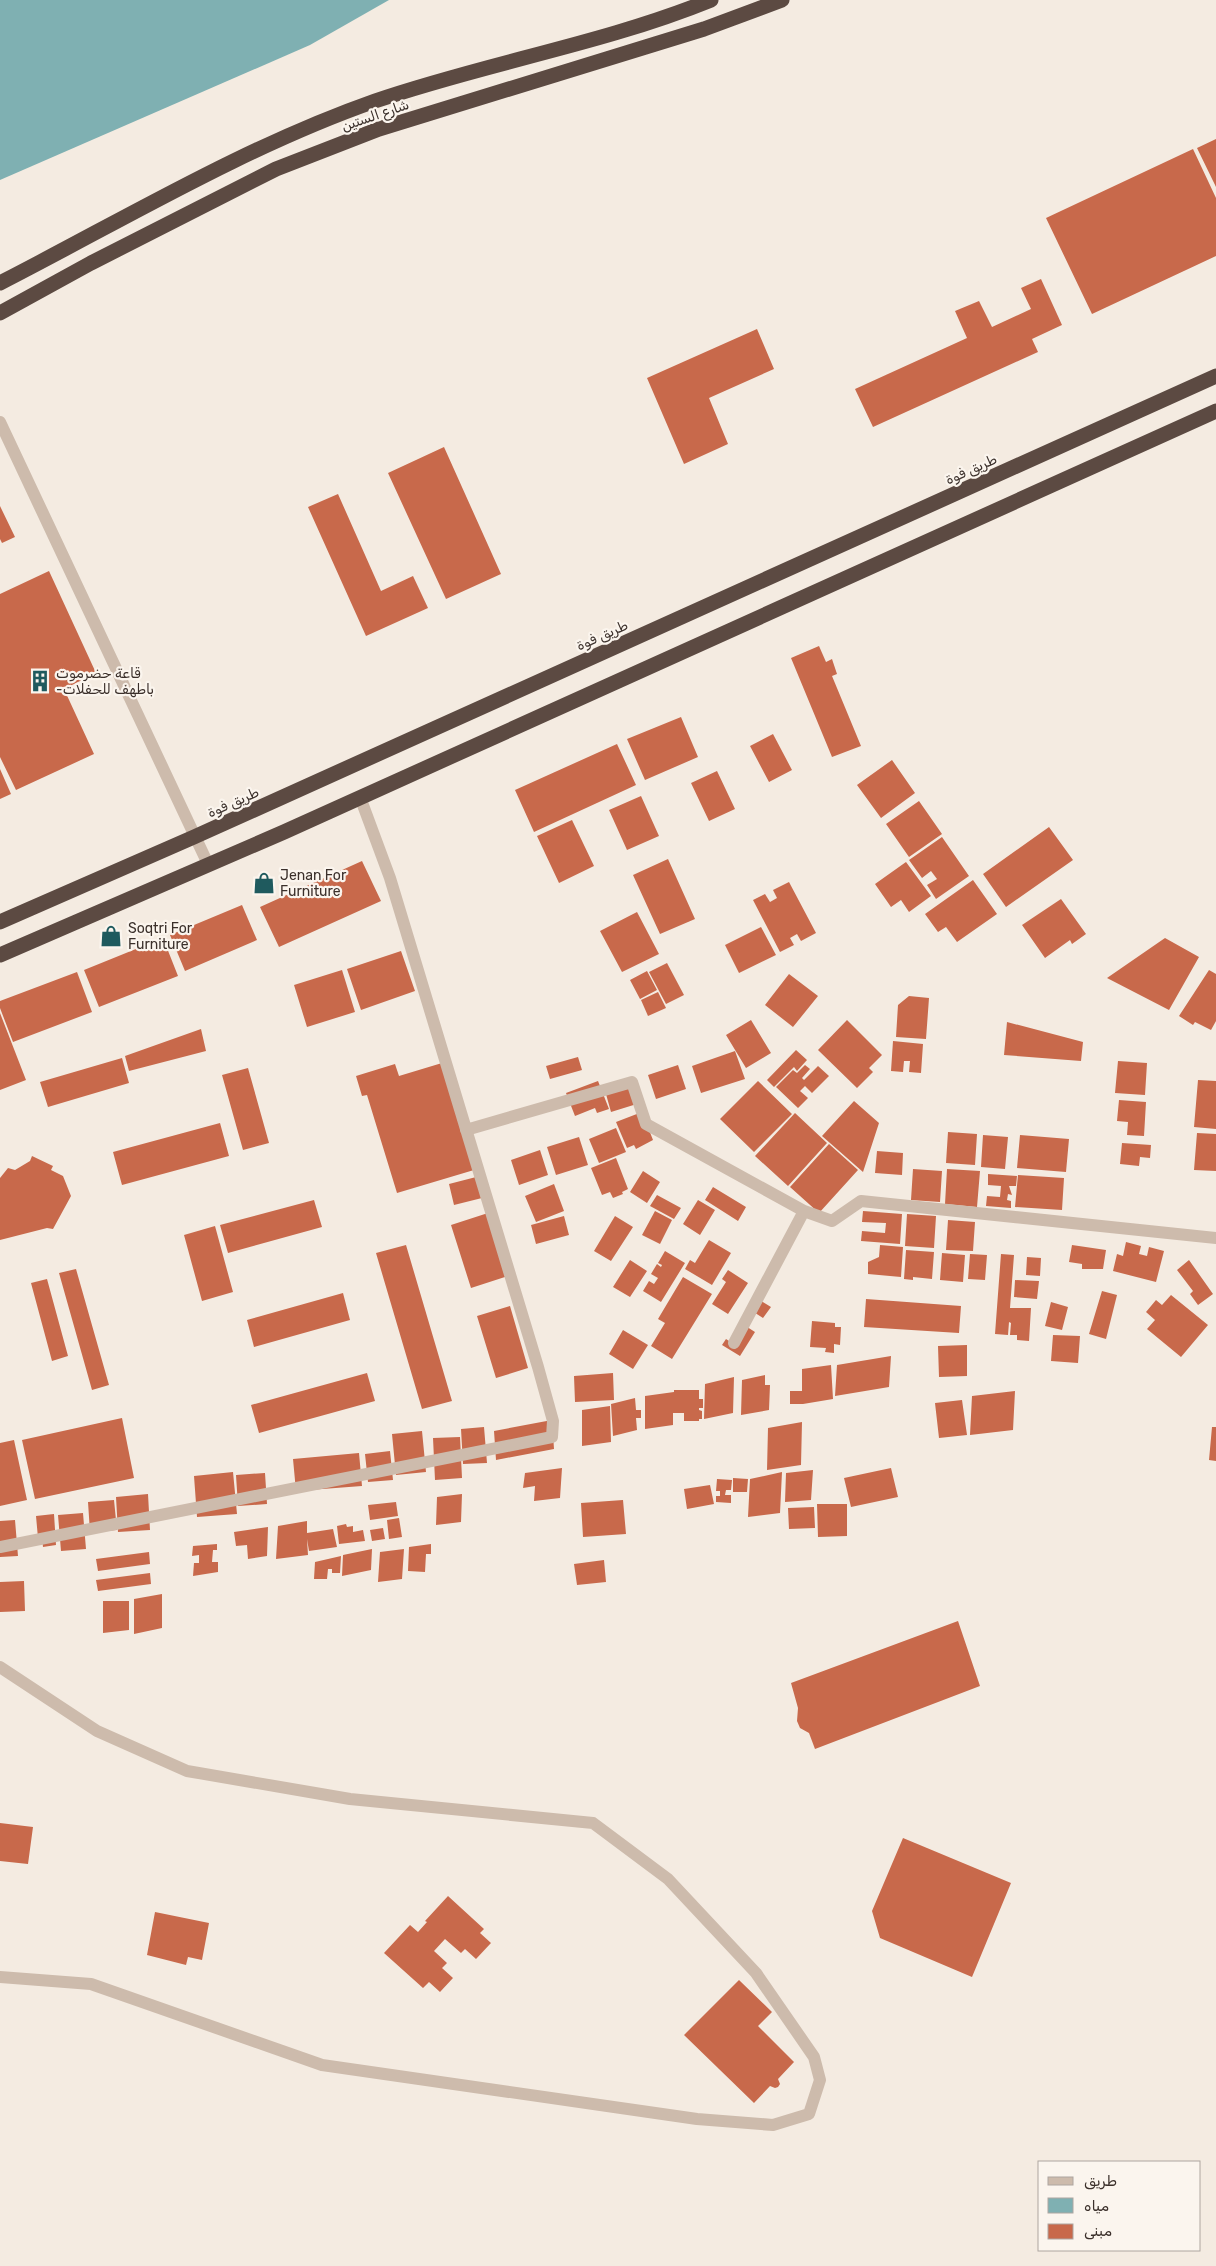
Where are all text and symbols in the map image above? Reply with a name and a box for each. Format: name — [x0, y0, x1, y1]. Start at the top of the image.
street label: شارع الستين — [339, 96, 412, 137]
street label: طريق فوة — [943, 450, 1000, 488]
street label: طريق فوة — [574, 616, 631, 654]
place label: قاعة حضرموت -باطهف للحفلات — [56, 665, 154, 698]
building icon: قاعة حضرموت -باطهف للحفلات — [27, 668, 53, 694]
street label: طريق فوة — [205, 783, 262, 821]
place label: Jenan For Furniture — [280, 867, 347, 900]
shop icon: Jenan For Furniture — [251, 870, 277, 896]
place label: Soqtri For Furniture — [128, 920, 193, 953]
shop icon: Soqtri For Furniture — [98, 923, 124, 949]
legend — [1038, 2161, 1201, 2251]
text: طريق — [1084, 2172, 1117, 2190]
text: مياه — [1084, 2197, 1109, 2215]
text: مبنى — [1084, 2222, 1112, 2240]

